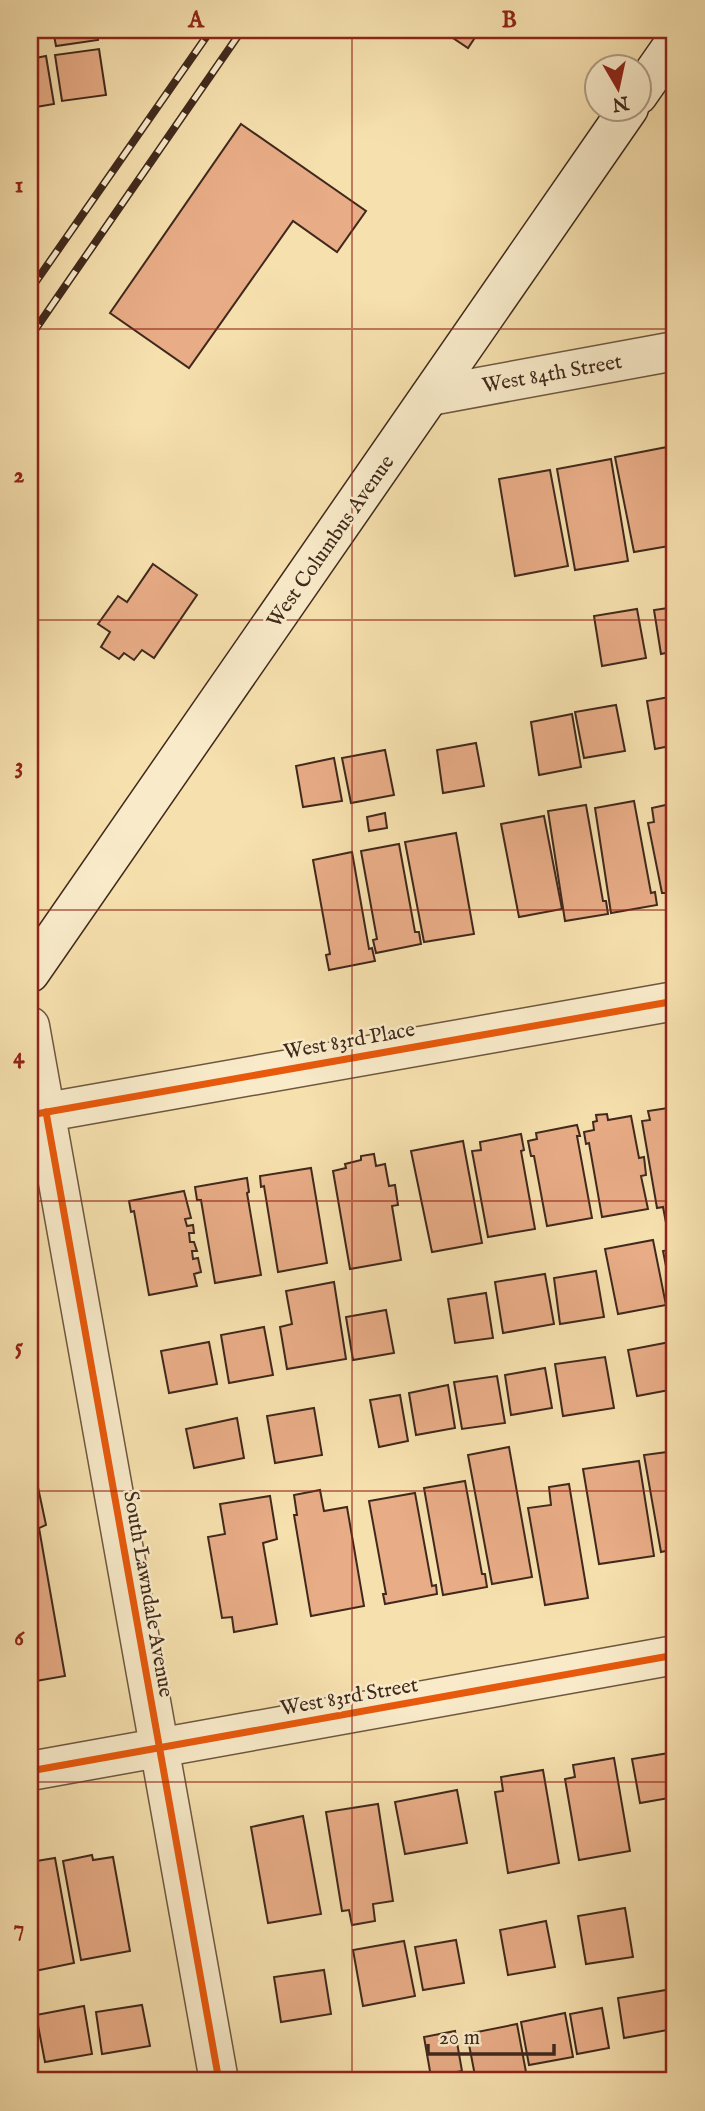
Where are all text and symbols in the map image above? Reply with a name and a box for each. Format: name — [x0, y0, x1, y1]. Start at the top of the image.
text: A — [187, 6, 205, 35]
text: B — [501, 6, 517, 35]
north arrow — [582, 52, 652, 122]
text: N — [610, 90, 631, 116]
text: 1 — [15, 171, 23, 200]
street label: West 84th Street — [480, 349, 624, 400]
street label: West Columbus Avenue — [261, 450, 401, 634]
text: 2 — [14, 461, 25, 490]
text: 3 — [15, 752, 23, 781]
street label: West 83rd Place — [281, 1017, 417, 1066]
text: 4 — [13, 1042, 25, 1071]
text: 5 — [15, 1333, 24, 1362]
street label: South Lawndale Avenue — [116, 1489, 179, 1700]
text: 6 — [14, 1624, 25, 1653]
street label: West 83rd Street — [278, 1672, 420, 1723]
text: 7 — [14, 1914, 24, 1943]
scale bar — [428, 2013, 554, 2057]
text: 20 m — [439, 2025, 480, 2052]

